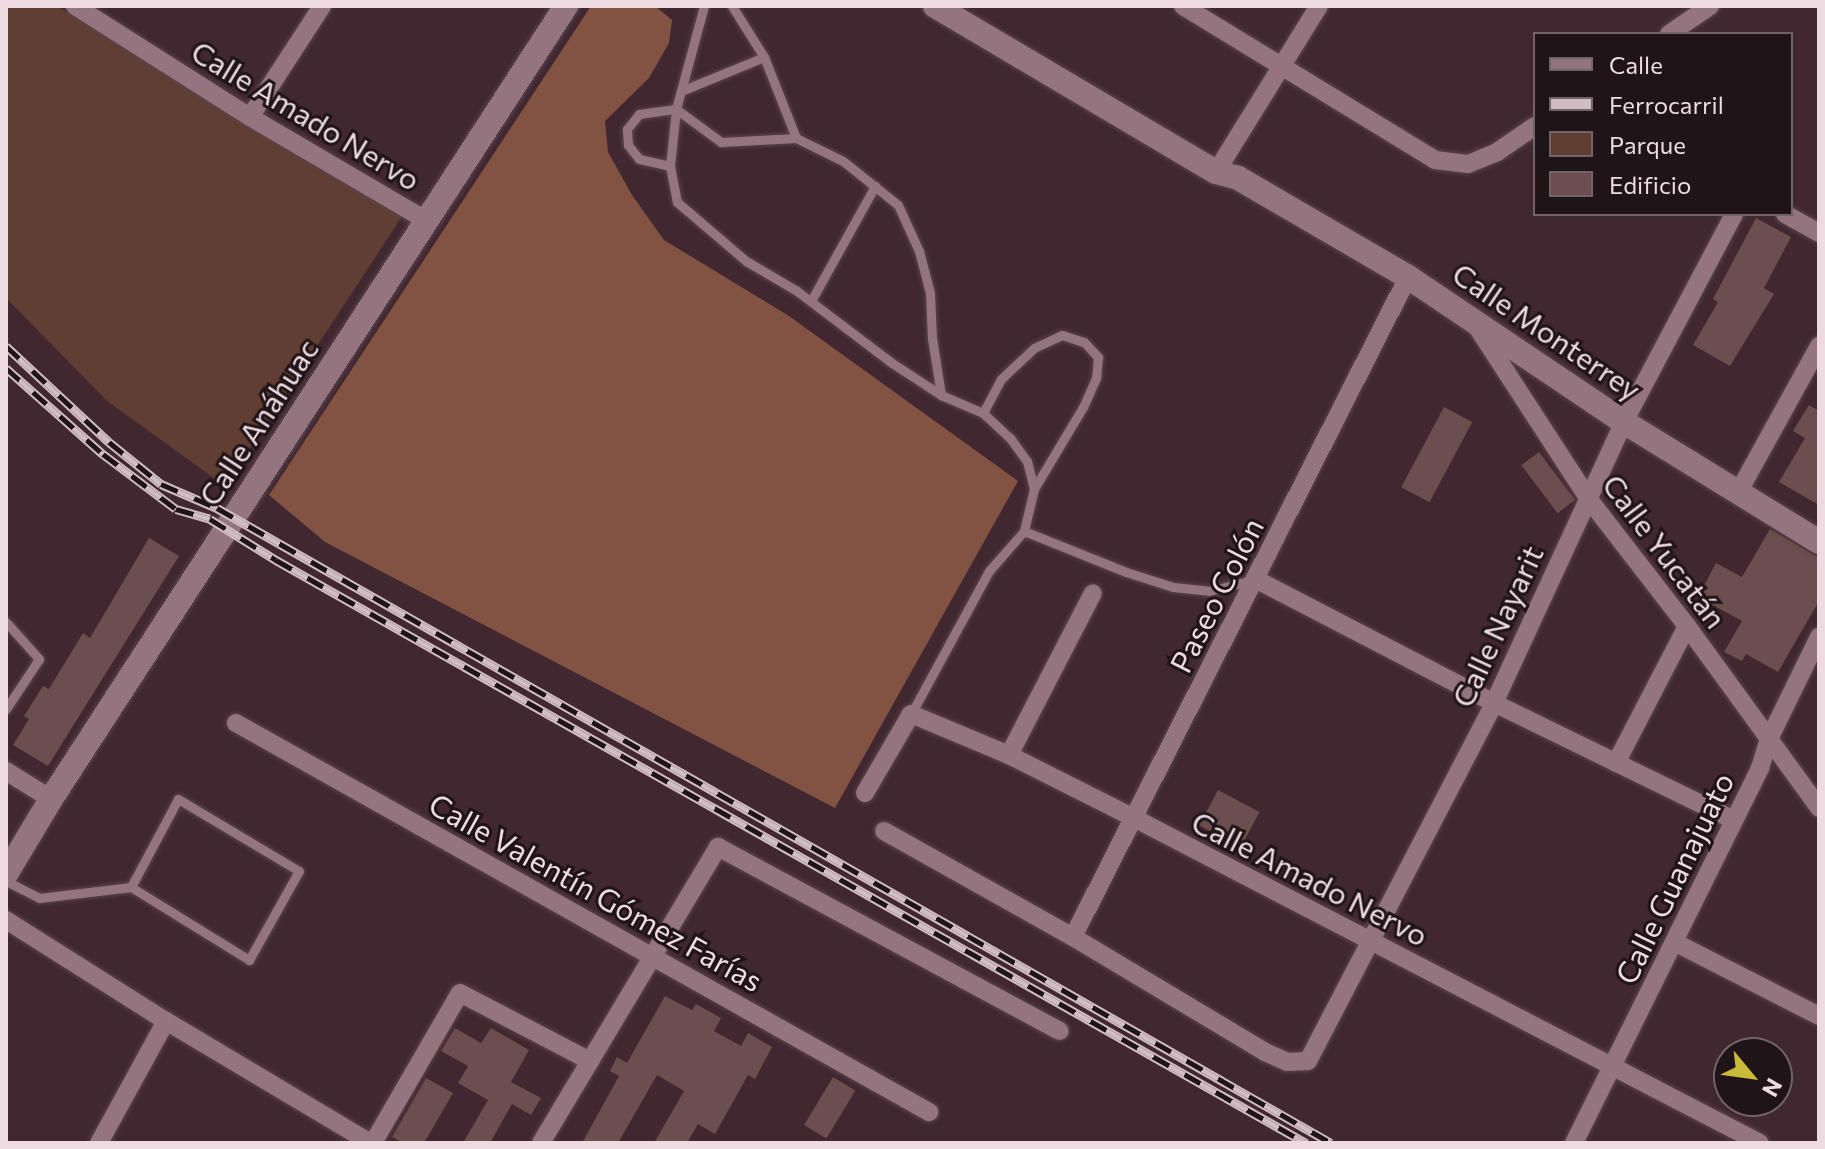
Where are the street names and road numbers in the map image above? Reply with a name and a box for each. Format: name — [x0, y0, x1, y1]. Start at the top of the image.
street label: Calle Amado Nervo — [185, 33, 427, 197]
street label: Calle Monterrey — [1446, 255, 1648, 407]
street label: Calle Anáhuac — [191, 332, 325, 512]
street label: Calle Yucatán — [1596, 467, 1734, 635]
street label: Paseo Colón — [1162, 512, 1270, 678]
street label: Calle Nayarit — [1444, 540, 1550, 712]
street label: Calle Guanajuato — [1607, 767, 1741, 989]
street label: Calle Valentín Gómez Farías — [423, 785, 769, 999]
street label: Calle Amado Nervo — [1186, 803, 1434, 953]

